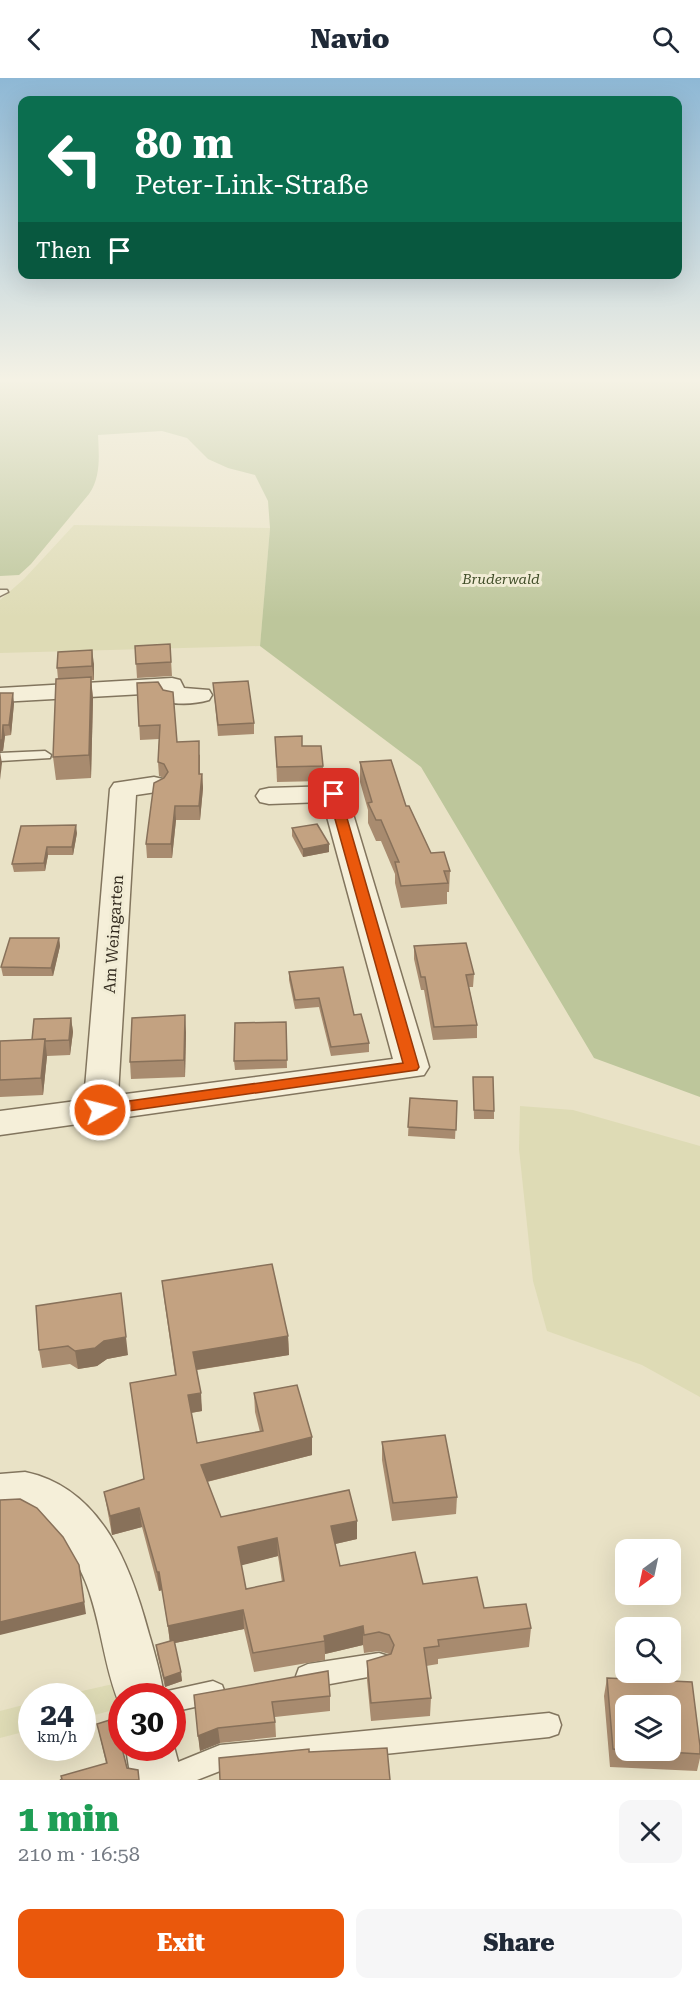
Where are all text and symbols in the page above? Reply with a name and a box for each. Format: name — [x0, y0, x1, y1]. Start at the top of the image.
icon: back — [18, 23, 51, 56]
text: Navio — [311, 23, 389, 55]
icon: search — [649, 23, 682, 56]
text: 80 m — [135, 119, 233, 168]
icon: left — [36, 120, 114, 198]
text: Peter-Link-Straße — [135, 169, 369, 201]
icon: arrive — [103, 234, 136, 267]
text: Then — [36, 238, 91, 263]
park label: Bruderwald — [461, 571, 540, 587]
pin — [308, 768, 359, 819]
icon: arrive — [317, 777, 350, 810]
street label: Am Weingarten — [100, 874, 127, 994]
position arrow — [68, 1078, 132, 1142]
north arrow — [615, 1539, 681, 1605]
map controls — [615, 1539, 681, 1761]
button: search — [615, 1617, 681, 1683]
speed limit sign: 30 — [108, 1683, 186, 1761]
button: layers — [615, 1695, 681, 1761]
text: 24 — [40, 1697, 74, 1732]
text: km/h — [37, 1728, 77, 1746]
text: 1 min — [18, 1798, 119, 1840]
button: close — [619, 1800, 682, 1863]
text: 210 m · 16:58 — [18, 1842, 140, 1866]
button: Exit — [18, 1909, 344, 1978]
button: Share — [356, 1909, 682, 1978]

